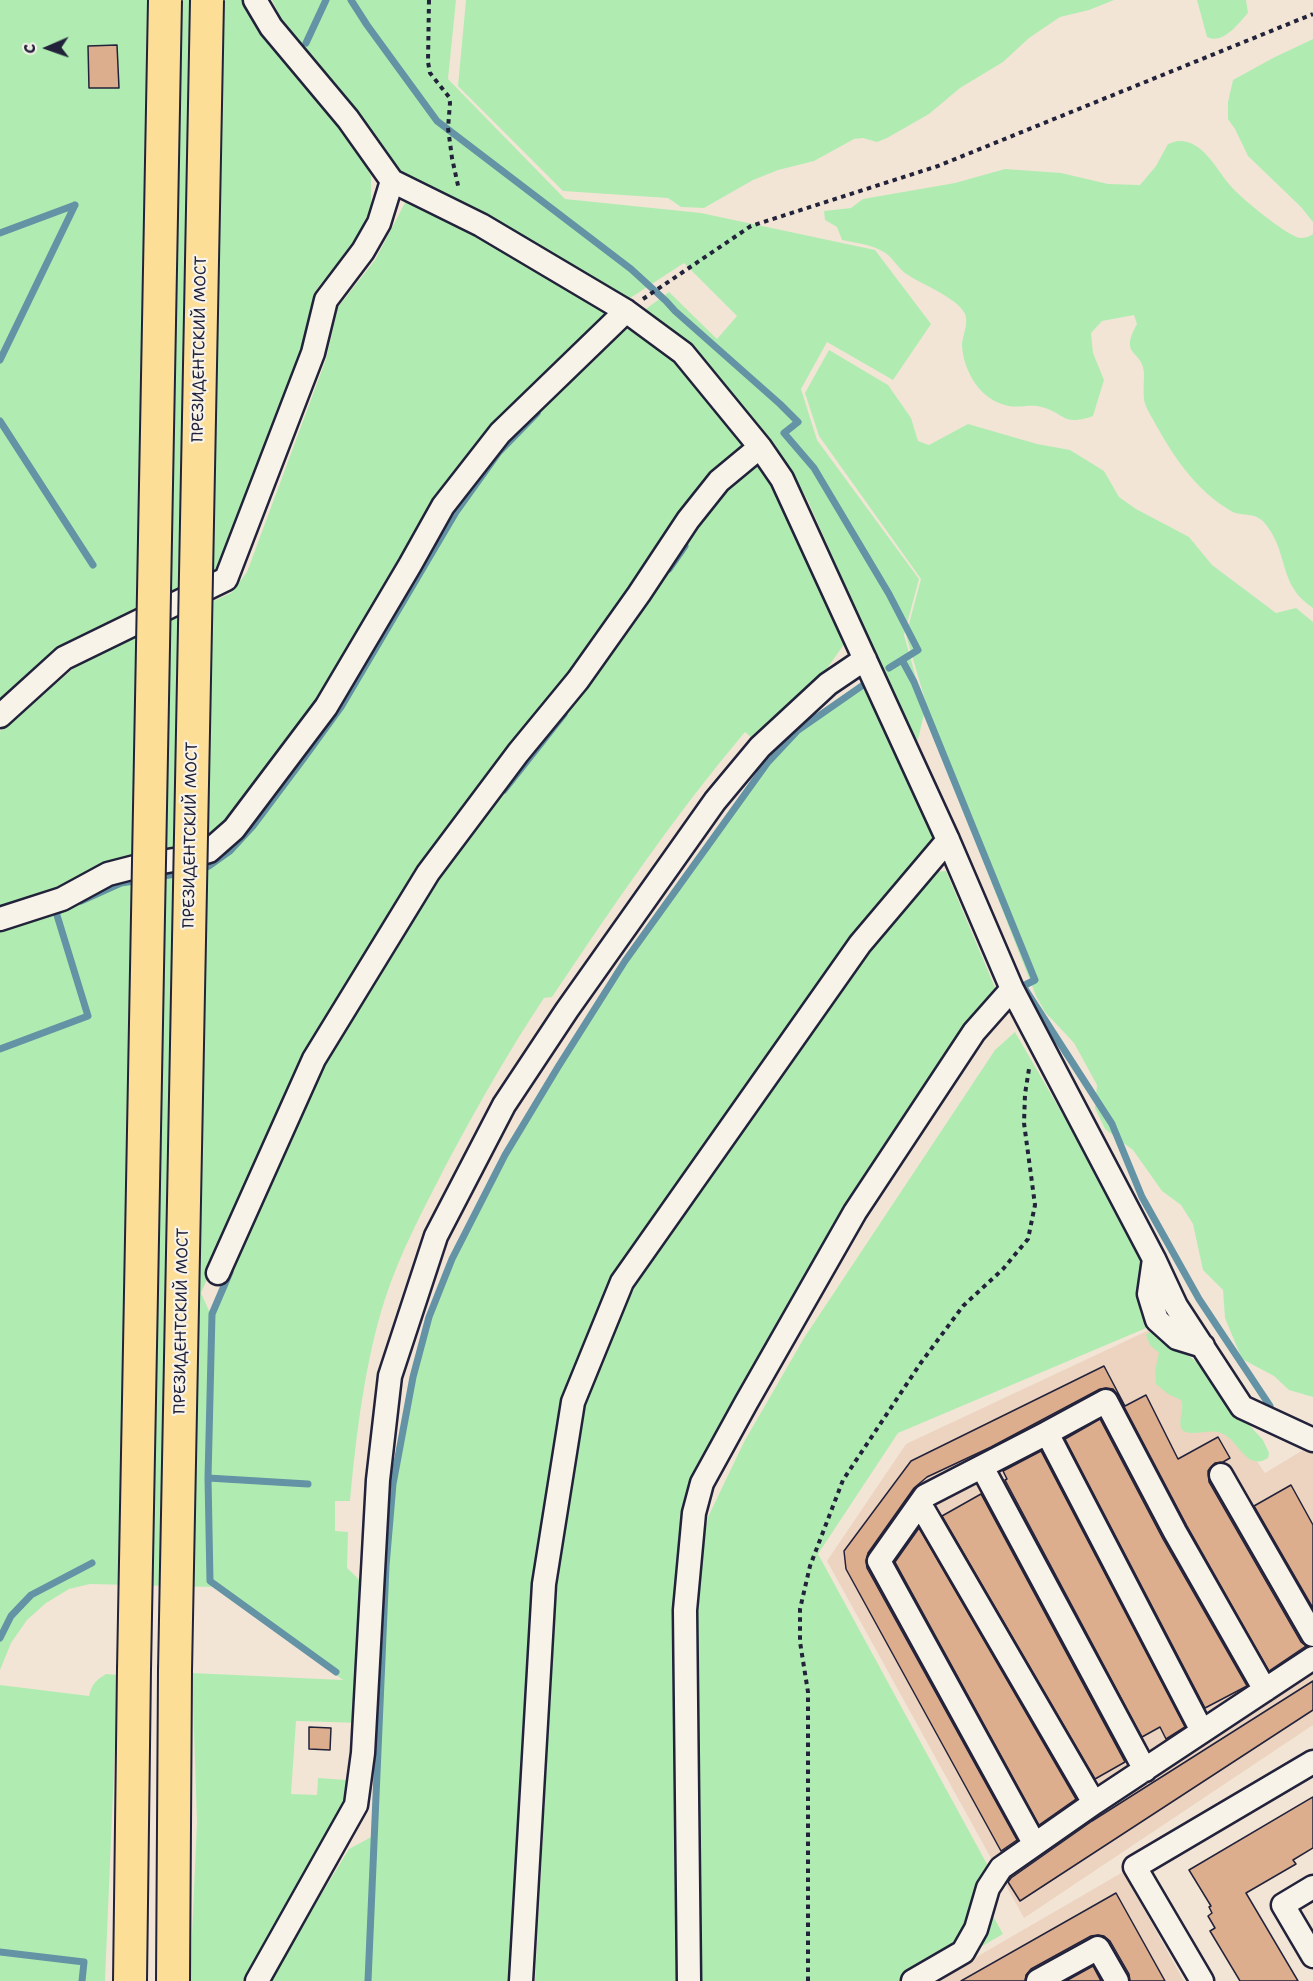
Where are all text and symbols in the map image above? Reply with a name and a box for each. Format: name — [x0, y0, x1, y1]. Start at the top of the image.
north arrow — [18, 18, 78, 78]
text: С — [19, 43, 40, 54]
street label: ПРЕЗИДЕНТСКИЙ МОСТ — [189, 256, 211, 442]
street label: ПРЕЗИДЕНТСКИЙ МОСТ — [180, 742, 202, 928]
street label: ПРЕЗИДЕНТСКИЙ МОСТ — [171, 1228, 193, 1414]

